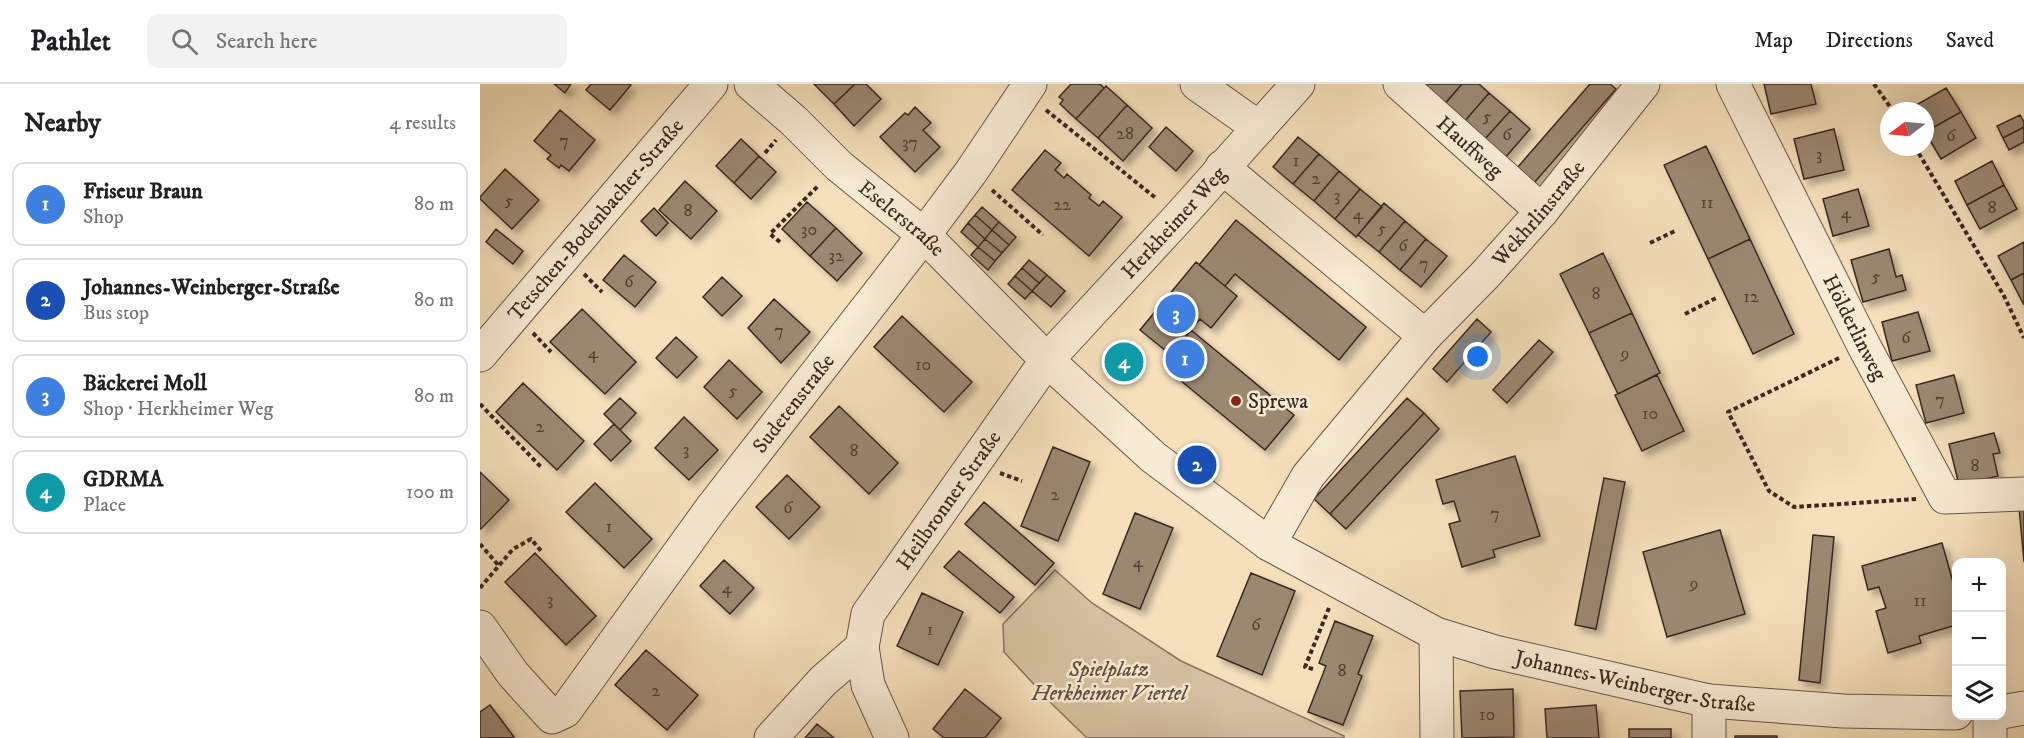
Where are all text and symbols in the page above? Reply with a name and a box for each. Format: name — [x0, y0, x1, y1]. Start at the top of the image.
search box — [147, 14, 567, 68]
text: Pathlet — [30, 24, 111, 59]
icon: search — [168, 25, 201, 58]
text: Search here — [216, 28, 317, 55]
text: Map — [1754, 28, 1793, 54]
text: Directions — [1826, 28, 1913, 54]
text: Saved — [1946, 28, 1994, 54]
north arrow — [1880, 102, 1934, 156]
house number: 5 — [1483, 106, 1492, 128]
text: Nearby — [24, 107, 101, 140]
text: 4 results — [389, 111, 456, 136]
street label: Hauffweg — [1431, 111, 1509, 185]
street label: Tetschen-Bodenbacher-Straße — [503, 113, 690, 327]
house number: 28 — [1116, 123, 1134, 145]
house number: 6 — [1502, 124, 1512, 146]
house number: 6 — [1946, 125, 1956, 147]
house number: 7 — [559, 130, 569, 152]
house number: 37 — [902, 132, 918, 154]
house number: 3 — [1816, 144, 1822, 166]
house number: 1 — [1293, 150, 1299, 172]
street label: Wekhrlinstraße — [1486, 155, 1591, 273]
street label: Herkheimer Weg — [1116, 161, 1233, 285]
house number: 2 — [1312, 168, 1321, 190]
street label: Eselerstraße — [853, 175, 950, 263]
text: Friseur Braun — [83, 178, 203, 205]
house number: 3 — [1334, 185, 1340, 207]
house number: 5 — [505, 190, 514, 212]
text: 1 — [42, 192, 49, 217]
text: 80 m — [414, 192, 454, 217]
house number: 11 — [1700, 192, 1714, 214]
house number: 22 — [1053, 194, 1071, 216]
house number: 8 — [1987, 197, 1997, 219]
house number: 8 — [683, 200, 693, 222]
house number: 4 — [1841, 202, 1852, 224]
house number: 4 — [1353, 203, 1364, 225]
text: Shop — [83, 205, 124, 230]
house number: 5 — [1378, 218, 1387, 240]
house number: 30 — [801, 219, 817, 241]
house number: 6 — [1398, 235, 1408, 257]
house number: 32 — [828, 245, 844, 267]
house number: 7 — [1419, 253, 1429, 275]
house number: 5 — [1872, 266, 1881, 288]
street label: Hölderlinweg — [1816, 270, 1892, 386]
house number: 6 — [624, 271, 634, 293]
text: Johannes-Weinberger-Straße — [83, 274, 340, 301]
house number: 8 — [1591, 283, 1601, 305]
house number: 12 — [1743, 286, 1759, 308]
text: 2 — [41, 288, 50, 313]
text: 80 m — [414, 288, 454, 313]
pin: 3 — [1156, 292, 1196, 336]
text: Bus stop — [83, 301, 149, 326]
house number: 7 — [774, 320, 784, 342]
house number: 6 — [1901, 327, 1911, 349]
pin: 1 — [1166, 336, 1204, 382]
pin: 4 — [1104, 340, 1144, 384]
house number: 4 — [588, 342, 599, 364]
your location — [1463, 342, 1492, 371]
house number: 9 — [1620, 343, 1629, 365]
street label: Sudetenstraße — [747, 349, 841, 459]
house number: 10 — [915, 354, 931, 376]
text: Bäckerei Moll — [83, 370, 207, 397]
house number: 5 — [729, 380, 738, 402]
text: 3 — [42, 384, 49, 409]
text: 80 m — [414, 384, 454, 409]
place label: Sprewa — [1248, 389, 1308, 415]
house number: 7 — [1935, 389, 1945, 411]
marker: Sprewa — [1229, 394, 1243, 408]
text: Shop · Herkheimer Weg — [83, 397, 273, 422]
house number: 10 — [1642, 403, 1658, 425]
house number: 2 — [536, 416, 545, 438]
street label: Heilbronner Straße — [891, 426, 1007, 575]
house number: 3 — [683, 439, 689, 461]
house number: 8 — [849, 440, 859, 462]
pin: 2 — [1178, 442, 1216, 488]
house number: 8 — [1970, 455, 1980, 477]
text: GDRMA — [83, 466, 163, 493]
text: 4 — [40, 480, 51, 505]
text: 100 m — [406, 480, 454, 505]
house number: 2 — [1051, 484, 1060, 506]
text: Place — [83, 493, 126, 518]
house number: 6 — [783, 497, 793, 519]
house number: 7 — [1490, 503, 1500, 525]
house number: 1 — [606, 516, 612, 538]
house number: 4 — [1133, 551, 1144, 573]
map controls — [1952, 558, 2006, 720]
button: + — [1952, 558, 2006, 612]
house number: 9 — [1689, 573, 1698, 595]
house number: 4 — [722, 577, 733, 599]
house number: 3 — [547, 589, 553, 611]
house number: 11 — [1913, 590, 1927, 612]
button: − — [1952, 612, 2006, 666]
house number: 6 — [1251, 614, 1261, 636]
house number: 1 — [927, 619, 933, 641]
street label: Johannes-Weinberger-Straße — [1511, 645, 1757, 718]
park label: Spielplatz Herkheimer Viertel — [1030, 657, 1189, 707]
house number: 8 — [1337, 660, 1347, 682]
button: layers — [1952, 666, 2006, 720]
house number: 2 — [652, 680, 661, 702]
house number: 10 — [1479, 704, 1495, 726]

